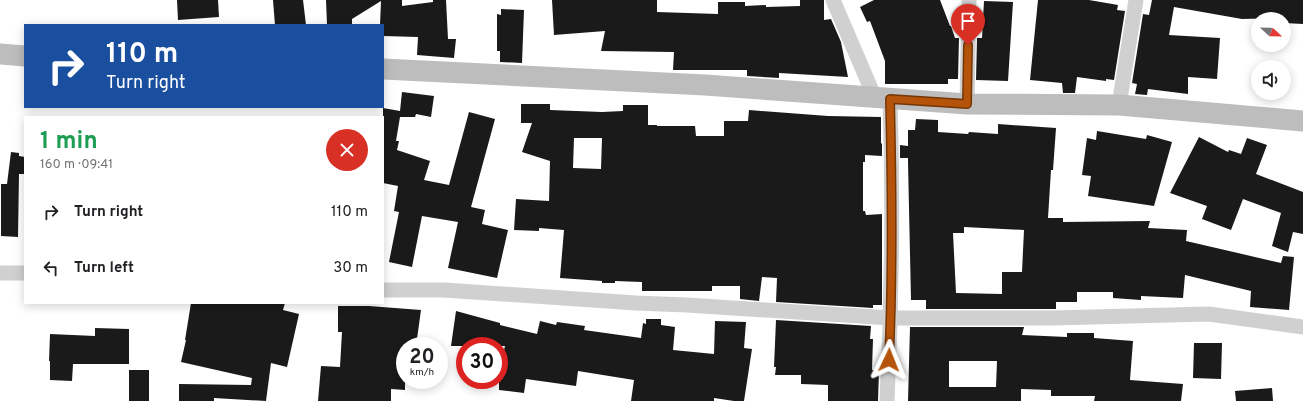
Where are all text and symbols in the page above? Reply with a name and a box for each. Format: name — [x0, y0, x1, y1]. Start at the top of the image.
pin — [951, 4, 985, 45]
icon: arrive — [957, 10, 979, 32]
north arrow — [1251, 12, 1291, 52]
map controls — [1251, 12, 1291, 100]
text: 110 m — [106, 37, 178, 73]
icon: right — [40, 40, 92, 92]
button: sound — [1251, 60, 1291, 100]
text: Turn right — [106, 72, 186, 95]
text: 1 min — [40, 127, 98, 157]
button: close — [326, 129, 368, 171]
text: 160 m · 09:41 — [40, 157, 113, 173]
icon: right — [40, 201, 62, 223]
text: Turn right — [74, 203, 143, 222]
text: 110 m — [331, 203, 368, 222]
icon: left — [40, 257, 62, 279]
text: Turn left — [74, 259, 134, 278]
text: 30 m — [333, 259, 368, 278]
speed limit sign: 30 — [456, 337, 508, 389]
position arrow — [868, 339, 910, 381]
text: 20 — [409, 345, 435, 371]
text: km/h — [410, 366, 434, 379]

